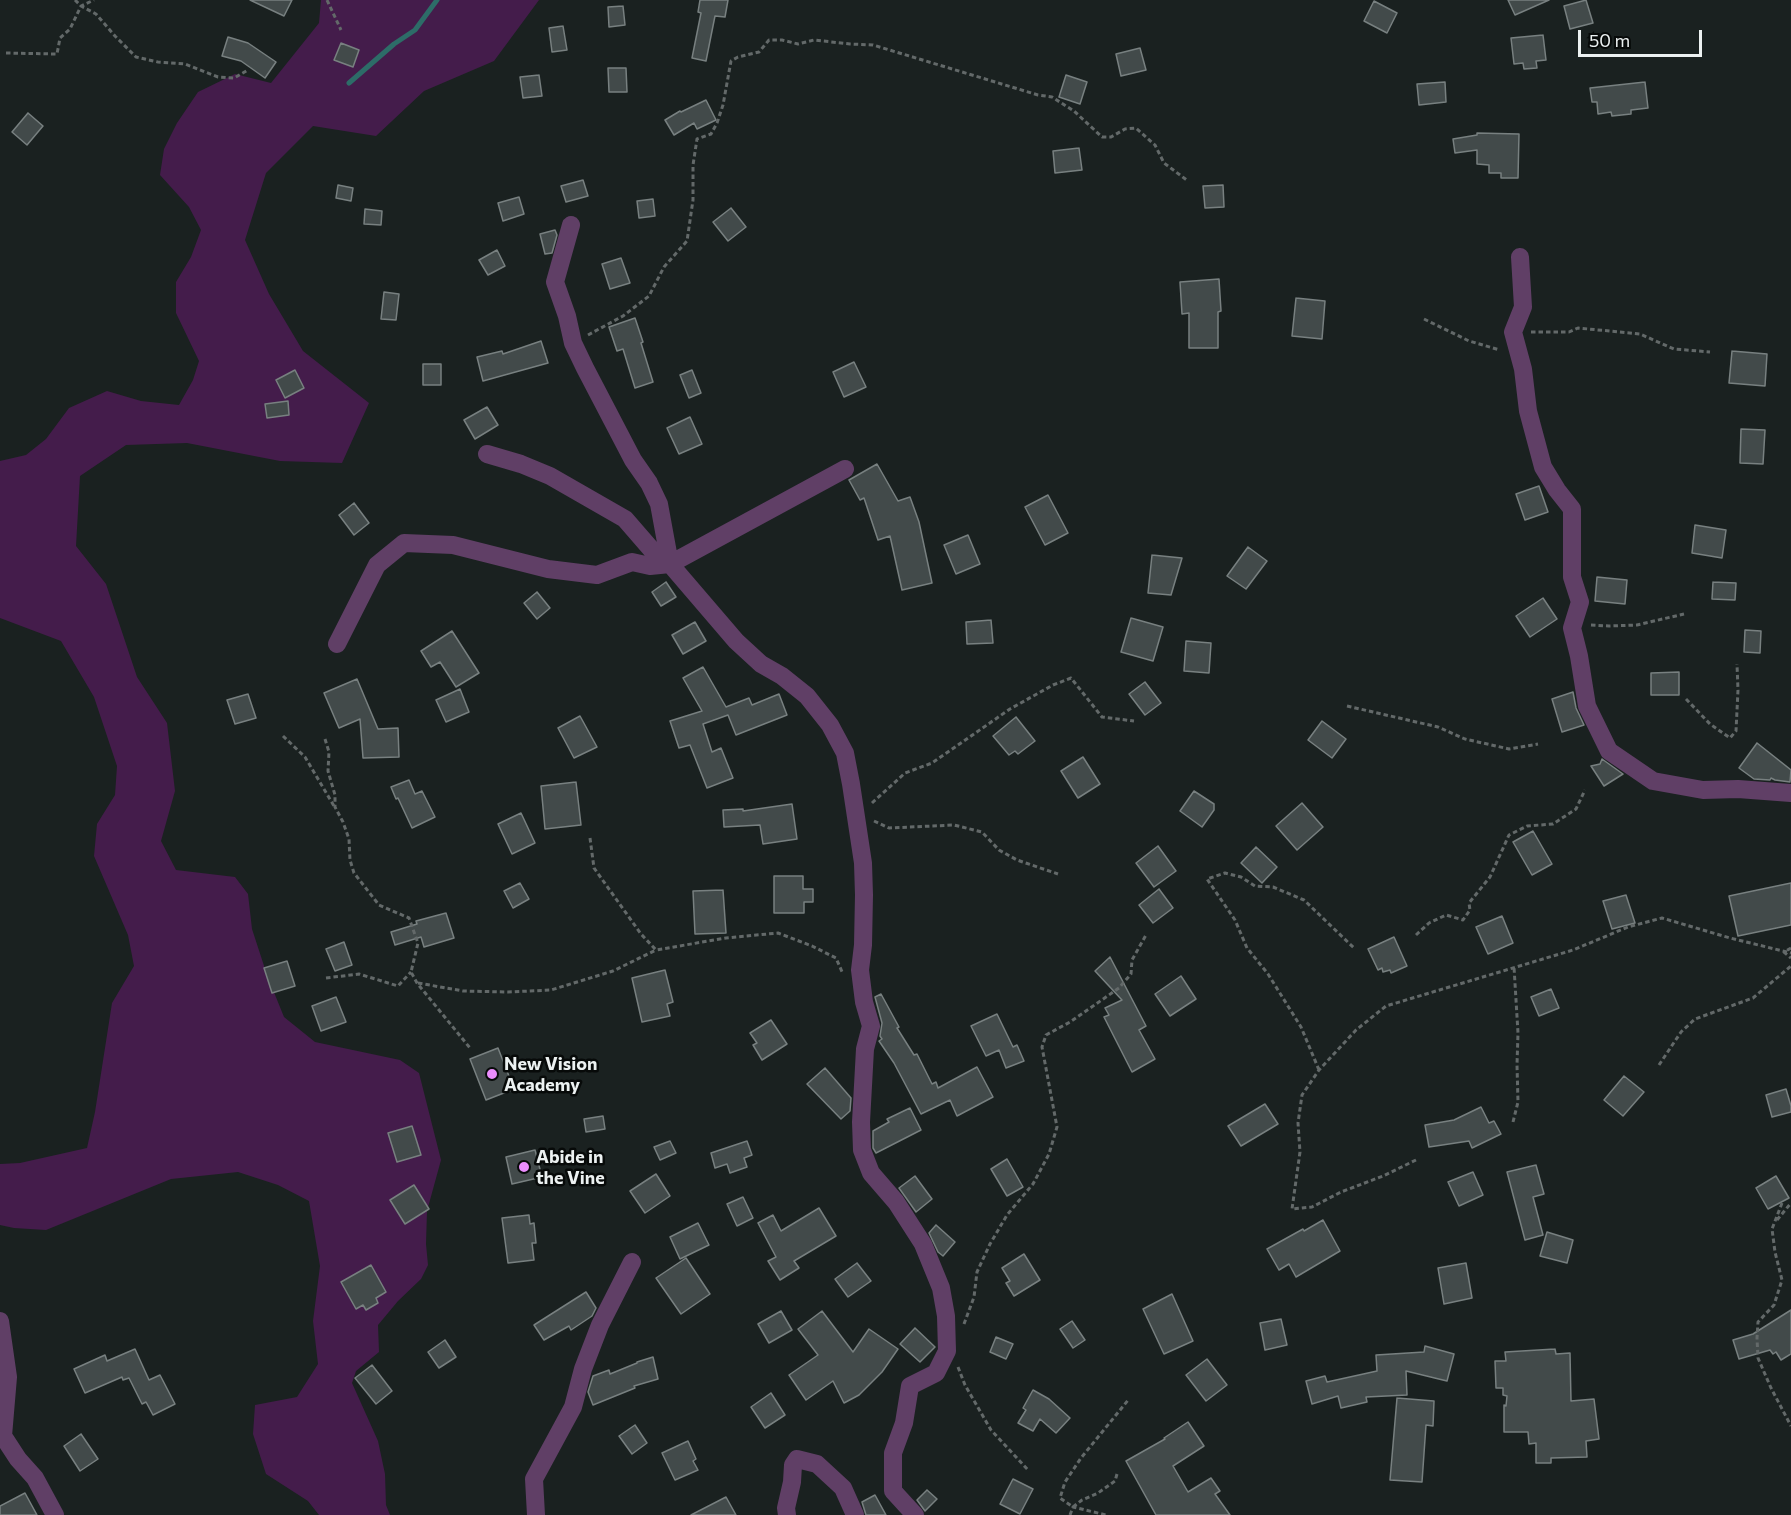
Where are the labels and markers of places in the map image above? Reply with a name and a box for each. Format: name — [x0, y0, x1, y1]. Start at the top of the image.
place label: New Vision Academy — [504, 1053, 597, 1096]
marker: New Vision Academy — [485, 1067, 499, 1081]
place label: Abide in the Vine — [536, 1146, 605, 1188]
marker: Abide in the Vine — [517, 1160, 531, 1174]

